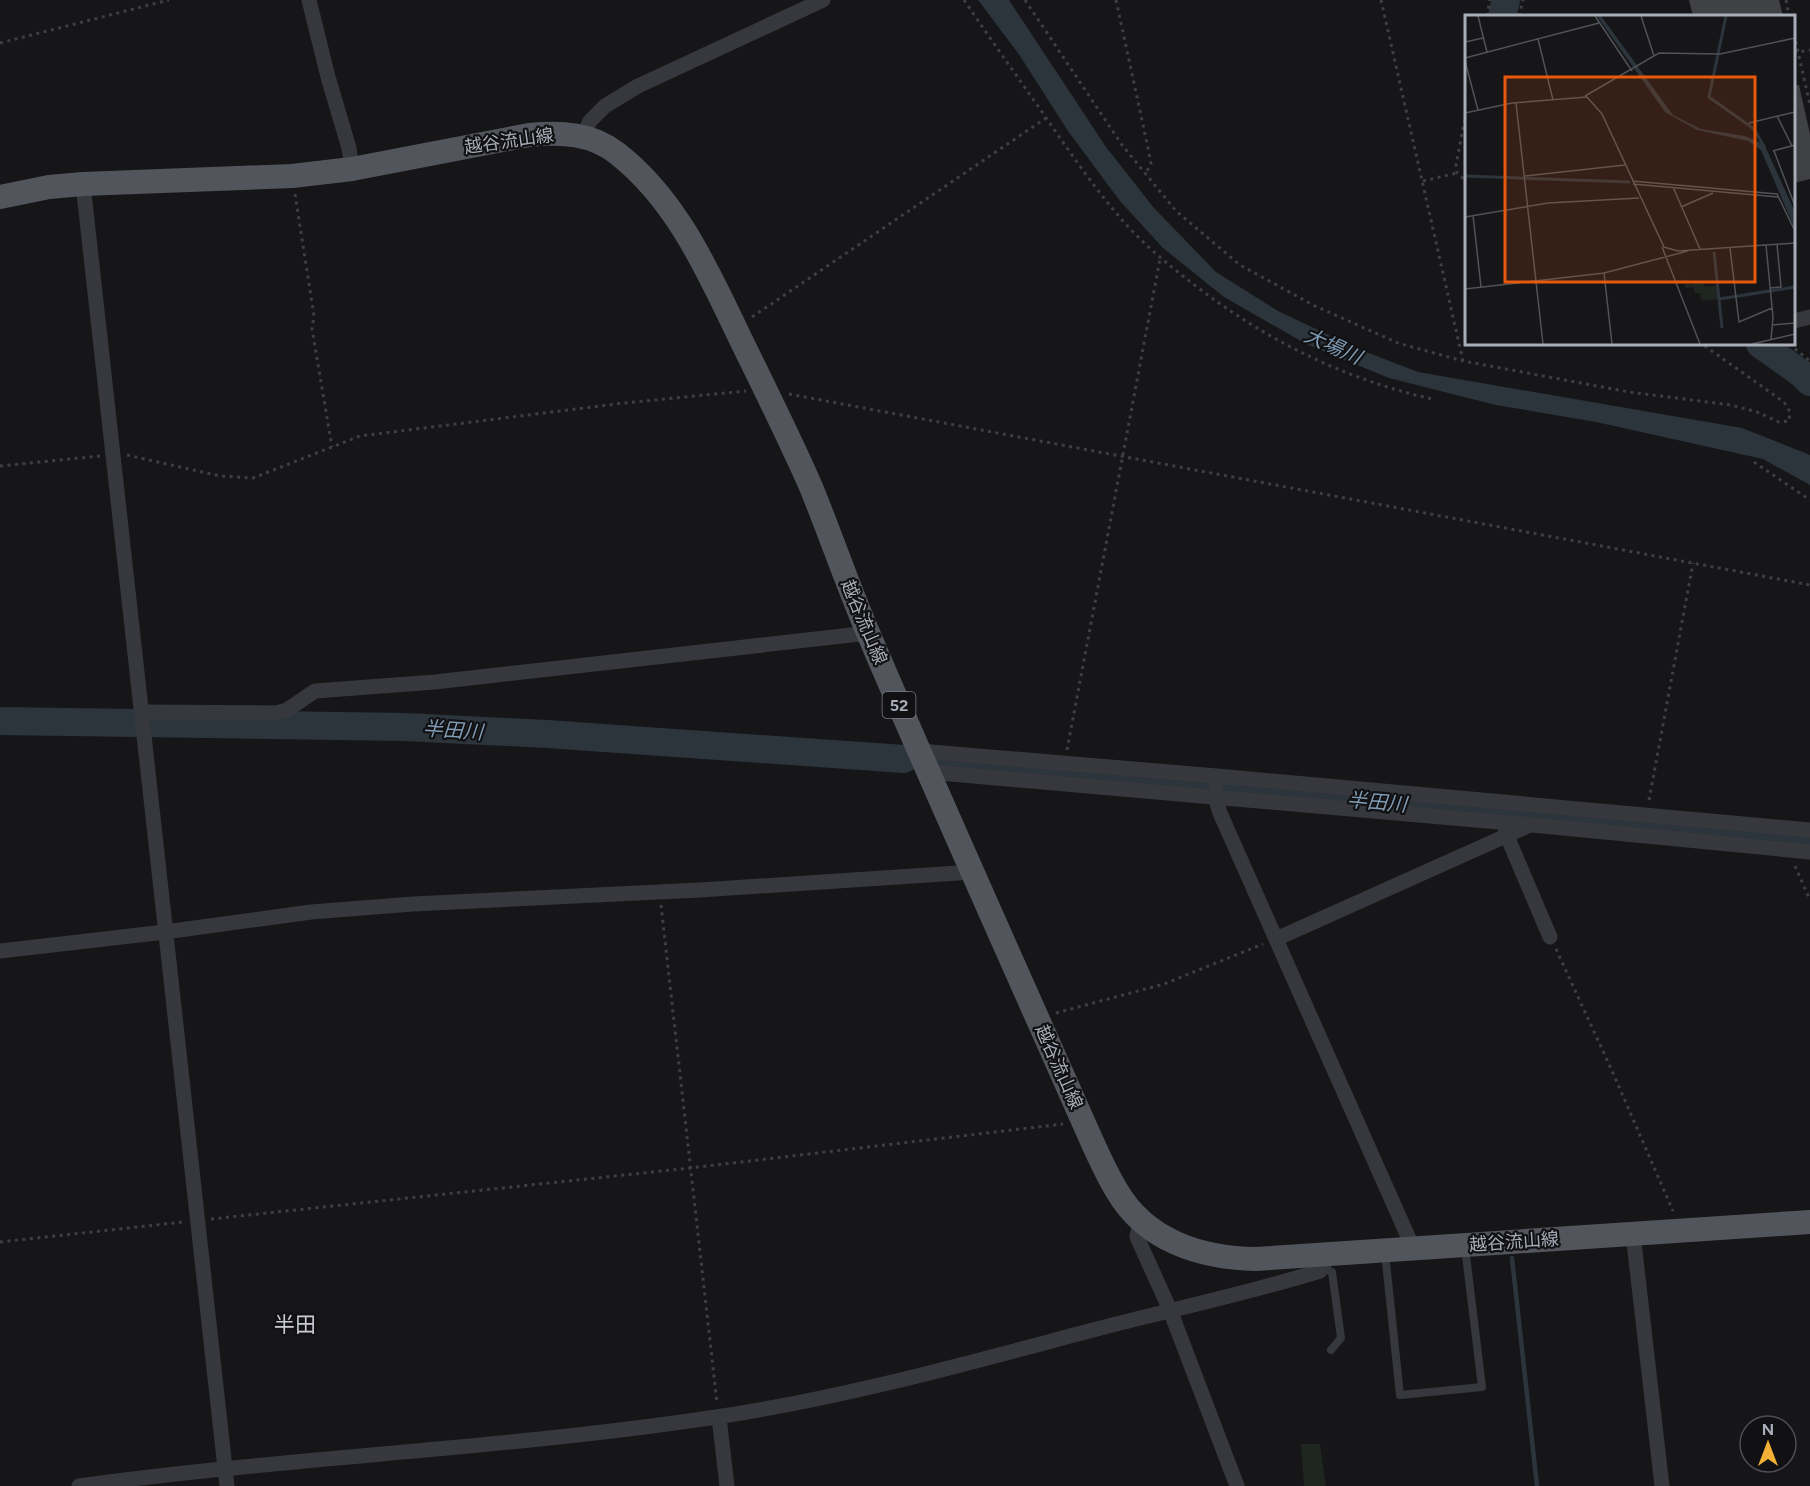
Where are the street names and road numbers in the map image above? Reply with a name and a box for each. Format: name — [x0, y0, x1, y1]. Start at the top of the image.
street label: 越谷流山線 — [463, 124, 555, 158]
street label: 越谷流山線 — [836, 576, 892, 668]
road number: 52 — [882, 692, 916, 718]
street label: 越谷流山線 — [1031, 1021, 1087, 1113]
street label: 越谷流山線 — [1468, 1228, 1560, 1256]

